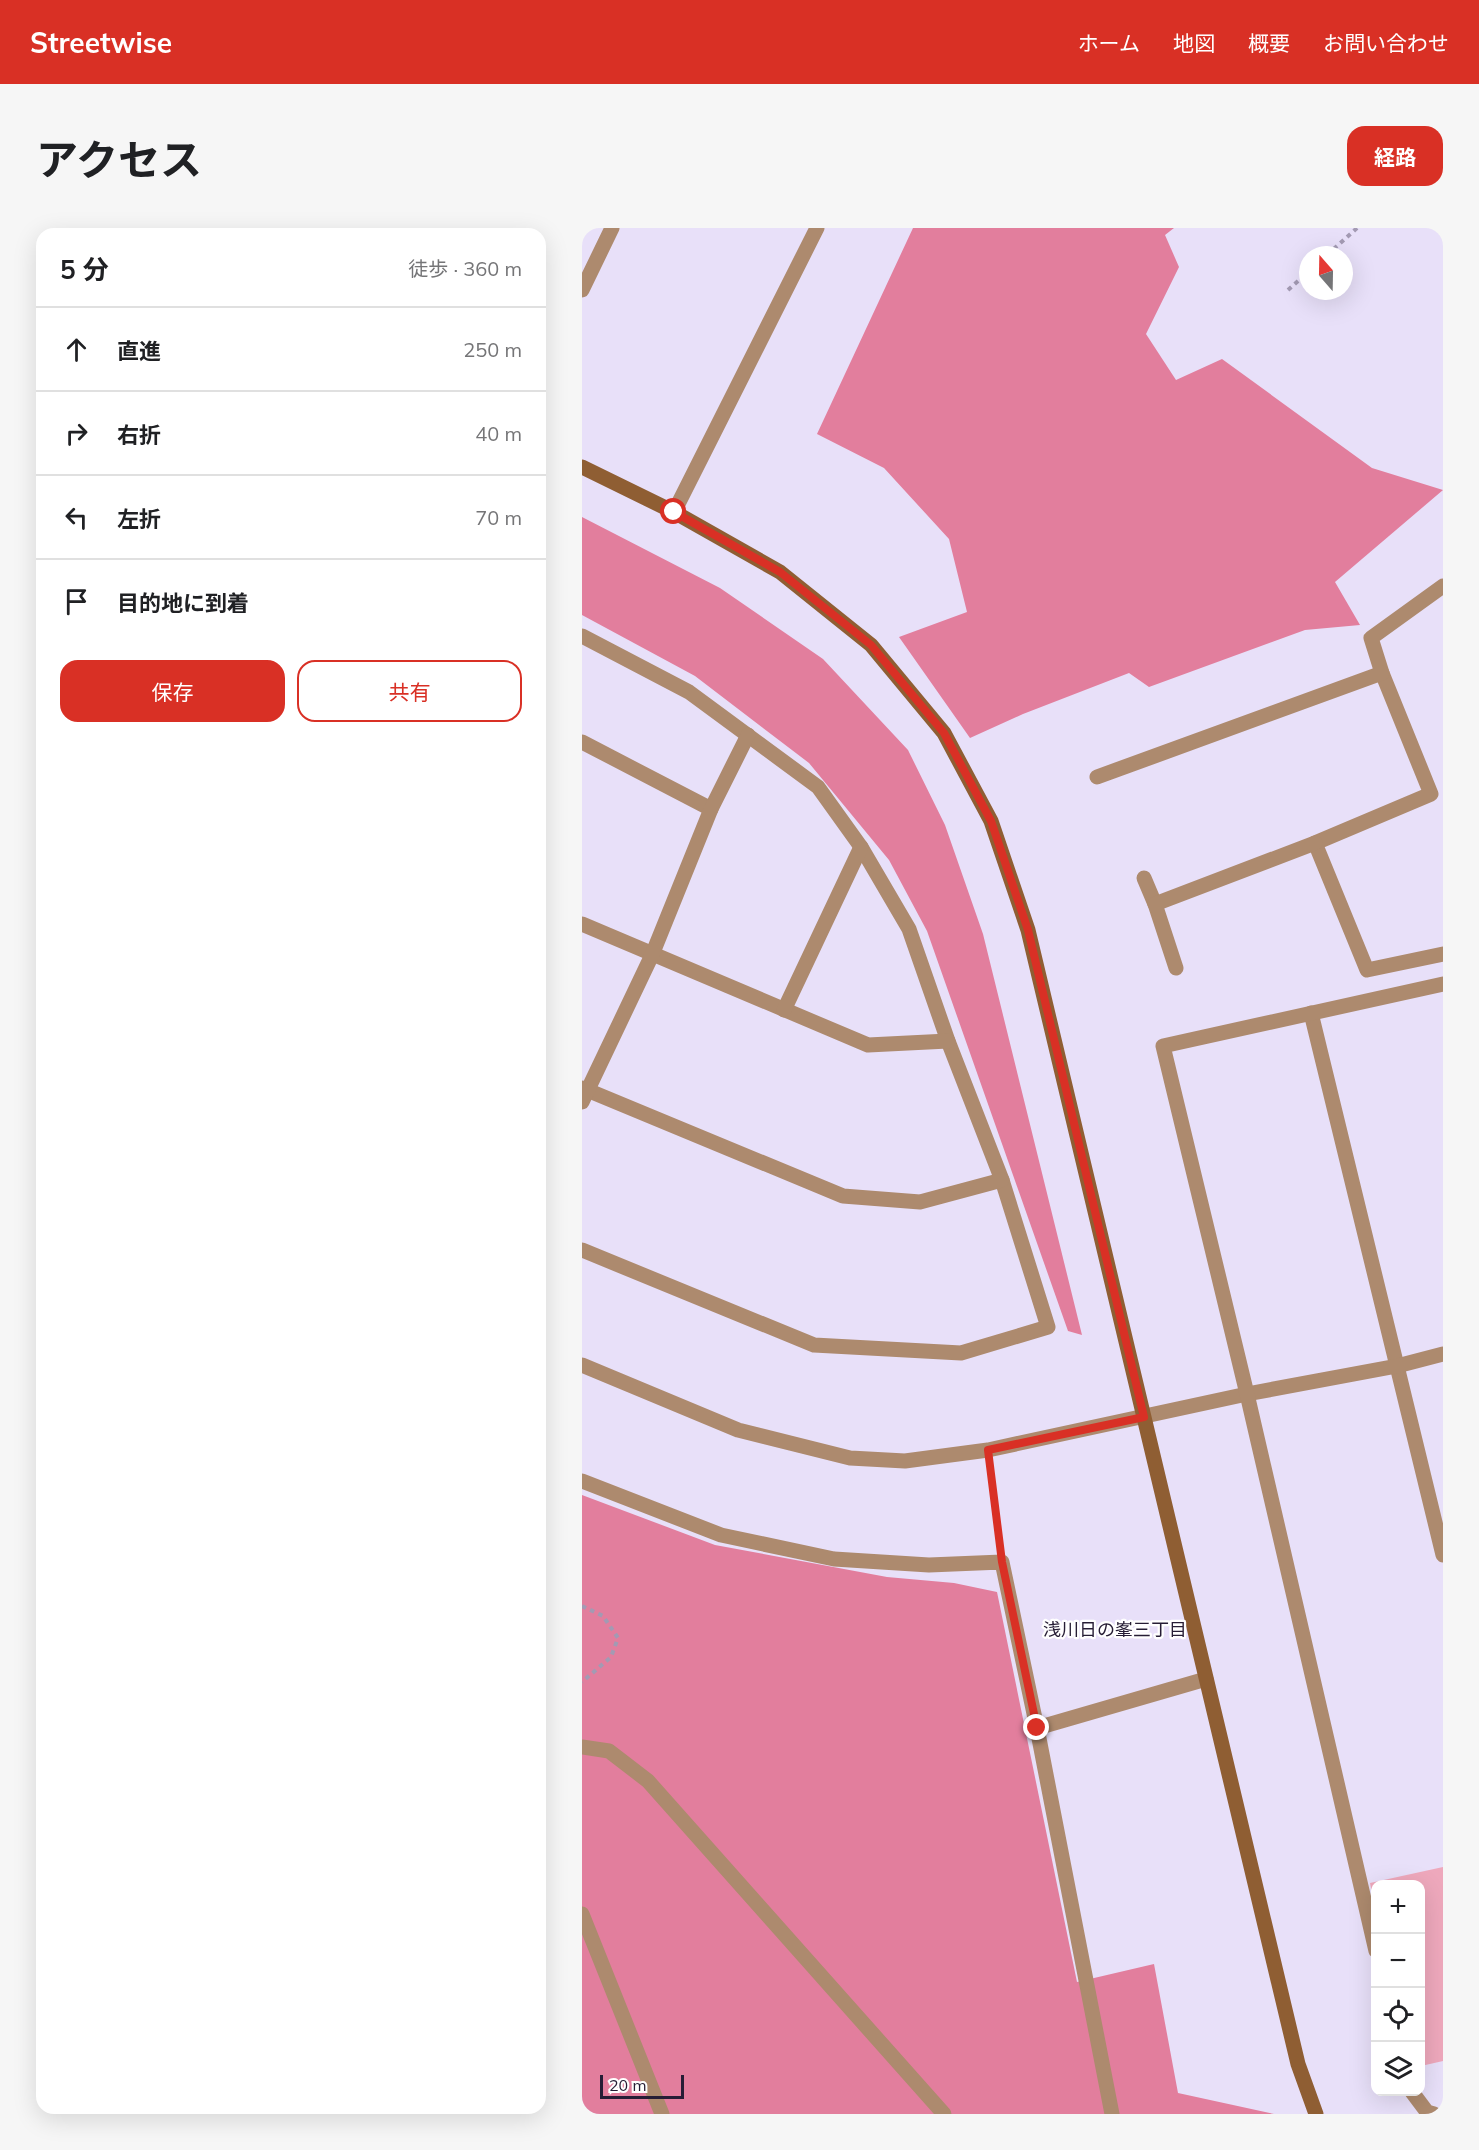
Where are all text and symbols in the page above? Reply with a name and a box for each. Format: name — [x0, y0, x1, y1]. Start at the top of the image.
text: Streetwise — [30, 25, 172, 60]
text: ホーム — [1078, 30, 1140, 56]
text: 地図 — [1173, 30, 1215, 56]
text: 概要 — [1248, 30, 1290, 56]
text: お問い合わせ — [1323, 30, 1449, 56]
button: 経路 — [1347, 126, 1443, 186]
text: アクセス — [36, 133, 202, 186]
north arrow — [1299, 246, 1353, 300]
text: 5 分 — [60, 253, 109, 286]
text: 徒歩 · 360 m — [408, 256, 522, 281]
icon: ahead — [60, 333, 93, 366]
text: 直進 — [117, 337, 161, 365]
text: 250 m — [463, 337, 522, 362]
icon: right — [60, 417, 93, 450]
text: 右折 — [117, 421, 161, 449]
text: 40 m — [475, 421, 522, 446]
route start — [660, 498, 686, 524]
icon: left — [60, 501, 93, 534]
text: 左折 — [117, 505, 161, 533]
text: 70 m — [475, 505, 522, 530]
icon: arrive — [60, 585, 93, 618]
text: 目的地に到着 — [117, 589, 249, 617]
button: 保存 — [60, 660, 285, 722]
button: 共有 — [297, 660, 522, 722]
district label: 浅川日の峯三丁目 — [1043, 1618, 1187, 1641]
route end — [1023, 1714, 1049, 1740]
map controls — [1371, 1880, 1425, 2096]
button: + — [1371, 1880, 1425, 1934]
button: − — [1371, 1934, 1425, 1988]
button: locate — [1371, 1988, 1425, 2042]
button: layers — [1371, 2042, 1425, 2096]
scale bar — [600, 2072, 684, 2100]
text: 20 m — [609, 2075, 646, 2095]

